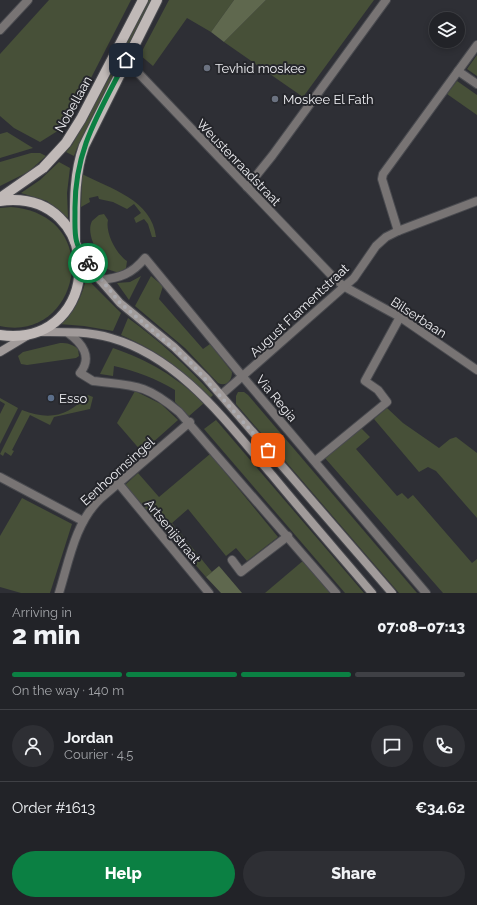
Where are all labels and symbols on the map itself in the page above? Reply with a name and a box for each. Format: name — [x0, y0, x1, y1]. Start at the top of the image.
pin — [109, 43, 143, 77]
place label: Tevhid moskee — [215, 61, 306, 76]
marker: Tevhid moskee — [202, 63, 212, 73]
street label: Nobellaan — [52, 73, 95, 135]
place label: Moskee El Fath — [283, 92, 374, 107]
marker: Moskee El Fath — [270, 94, 280, 104]
street label: Weustenraadstraat — [194, 116, 284, 209]
courier — [68, 243, 108, 283]
street label: August Flamentstraat — [247, 260, 352, 360]
street label: Bilserbaan — [388, 294, 449, 341]
street label: Via Regia — [253, 372, 300, 425]
place label: Esso — [59, 391, 87, 406]
marker: Esso — [46, 393, 56, 403]
pin — [251, 433, 285, 467]
street label: Eenhoornsingel — [77, 434, 158, 508]
street label: Artsenijstraat — [142, 496, 204, 567]

